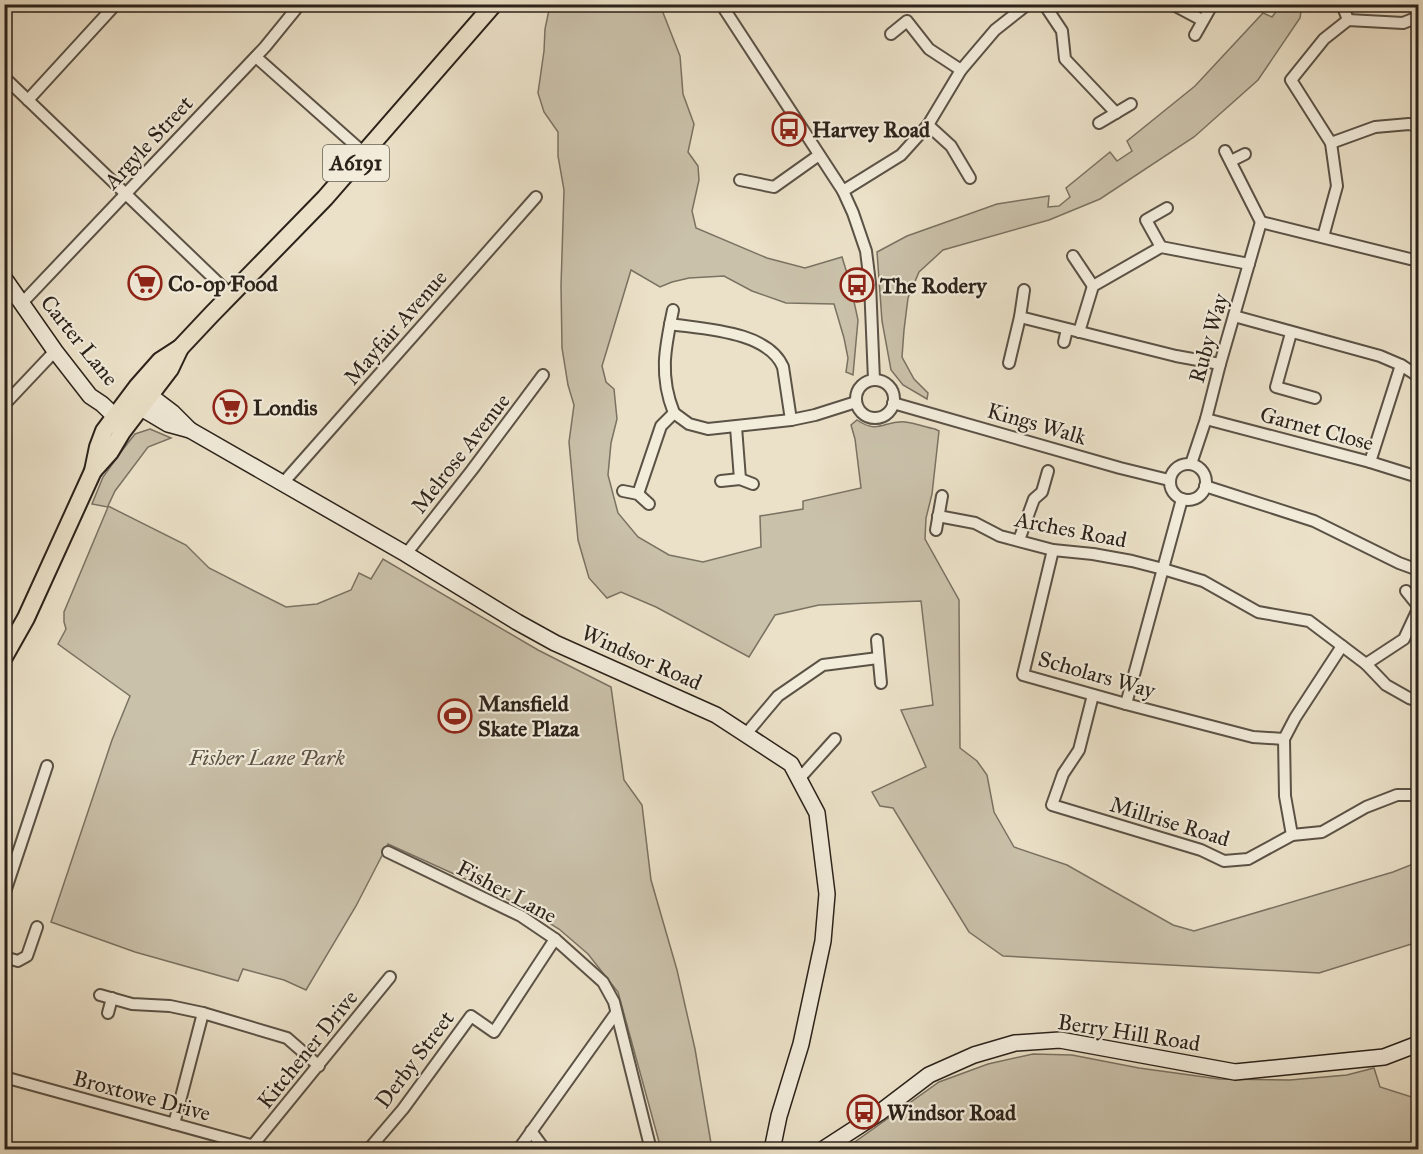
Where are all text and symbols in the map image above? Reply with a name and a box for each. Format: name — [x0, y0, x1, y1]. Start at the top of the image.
street label: Argyle Street — [98, 90, 199, 195]
bus stop icon: Harvey Road — [771, 111, 807, 147]
place label: Harvey Road — [812, 116, 931, 143]
road number: A6191 — [323, 145, 389, 181]
street label: Mayfair Avenue — [338, 264, 453, 390]
supermarket icon: Co-op Food — [127, 265, 163, 301]
bus stop icon: The Rodery — [839, 267, 875, 303]
place label: Co-op Food — [168, 270, 279, 297]
place label: The Rodery — [879, 272, 988, 299]
street label: Carter Lane — [35, 289, 124, 391]
street label: Ruby Way — [1183, 290, 1234, 386]
street label: Melrose Avenue — [405, 388, 516, 519]
supermarket icon: Londis — [212, 389, 248, 425]
place label: Londis — [253, 394, 318, 421]
street label: Kings Walk — [984, 396, 1090, 451]
street label: Garnet Close — [1257, 400, 1377, 457]
street label: Arches Road — [1012, 505, 1129, 554]
street label: Windsor Road — [577, 619, 706, 696]
street label: Scholars Way — [1035, 645, 1159, 704]
place label: Mansfield Skate Plaza — [478, 690, 580, 742]
sports icon: Mansfield Skate Plaza — [437, 698, 473, 734]
park label: Fisher Lane Park — [188, 744, 345, 771]
street label: Millrise Road — [1107, 790, 1233, 852]
street label: Fisher Lane — [452, 854, 561, 929]
street label: Kitchener Drive — [251, 985, 363, 1114]
street label: Derby Street — [369, 1005, 460, 1113]
street label: Berry Hill Road — [1056, 1008, 1202, 1057]
street label: Broxtowe Drive — [70, 1064, 214, 1127]
bus stop icon: Windsor Road — [846, 1094, 882, 1130]
place label: Windsor Road — [887, 1099, 1017, 1126]

